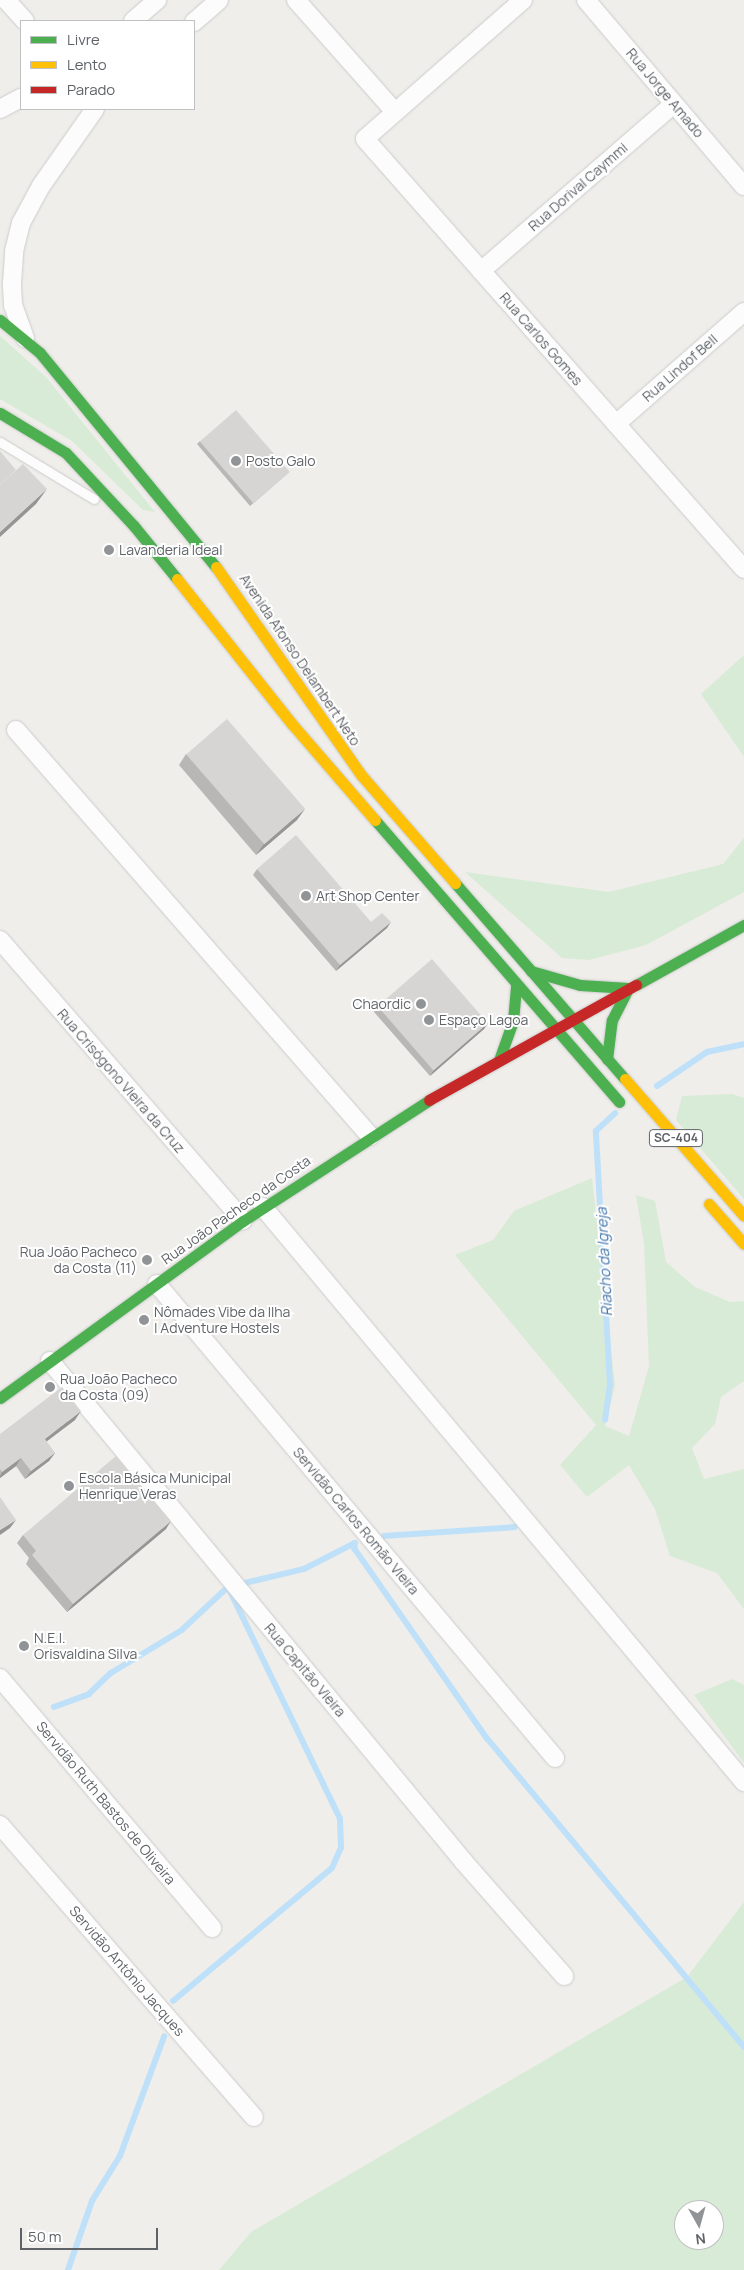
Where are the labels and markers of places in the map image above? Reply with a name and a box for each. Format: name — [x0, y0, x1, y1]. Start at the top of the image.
place label: Posto Galo — [246, 453, 316, 469]
marker: Posto Galo — [230, 455, 242, 467]
place label: Lavanderia Ideal — [119, 542, 222, 558]
marker: Lavanderia Ideal — [103, 544, 115, 556]
place label: Art Shop Center — [316, 888, 420, 904]
marker: Art Shop Center — [300, 890, 312, 902]
place label: Chaordic — [352, 996, 411, 1012]
marker: Chaordic — [415, 998, 427, 1010]
place label: Espaço Lagoa — [439, 1012, 528, 1028]
marker: Espaço Lagoa — [423, 1014, 435, 1026]
place label: Rua João Pacheco da Costa (11) — [20, 1244, 137, 1276]
marker: Rua João Pacheco da Costa (11) — [141, 1254, 153, 1266]
place label: Nômades Vibe da Ilha | Adventure Hostels — [154, 1304, 290, 1336]
marker: Nômades Vibe da Ilha | Adventure Hostels — [138, 1314, 150, 1326]
place label: Rua João Pacheco da Costa (09) — [60, 1371, 177, 1404]
marker: Rua João Pacheco da Costa (09) — [44, 1381, 56, 1393]
place label: Escola Básica Municipal Henrique Veras — [79, 1470, 231, 1502]
marker: Escola Básica Municipal Henrique Veras — [63, 1480, 75, 1492]
place label: N.E.I. Orisvaldina Silva — [34, 1630, 137, 1662]
marker: N.E.I. Orisvaldina Silva — [18, 1640, 30, 1652]

